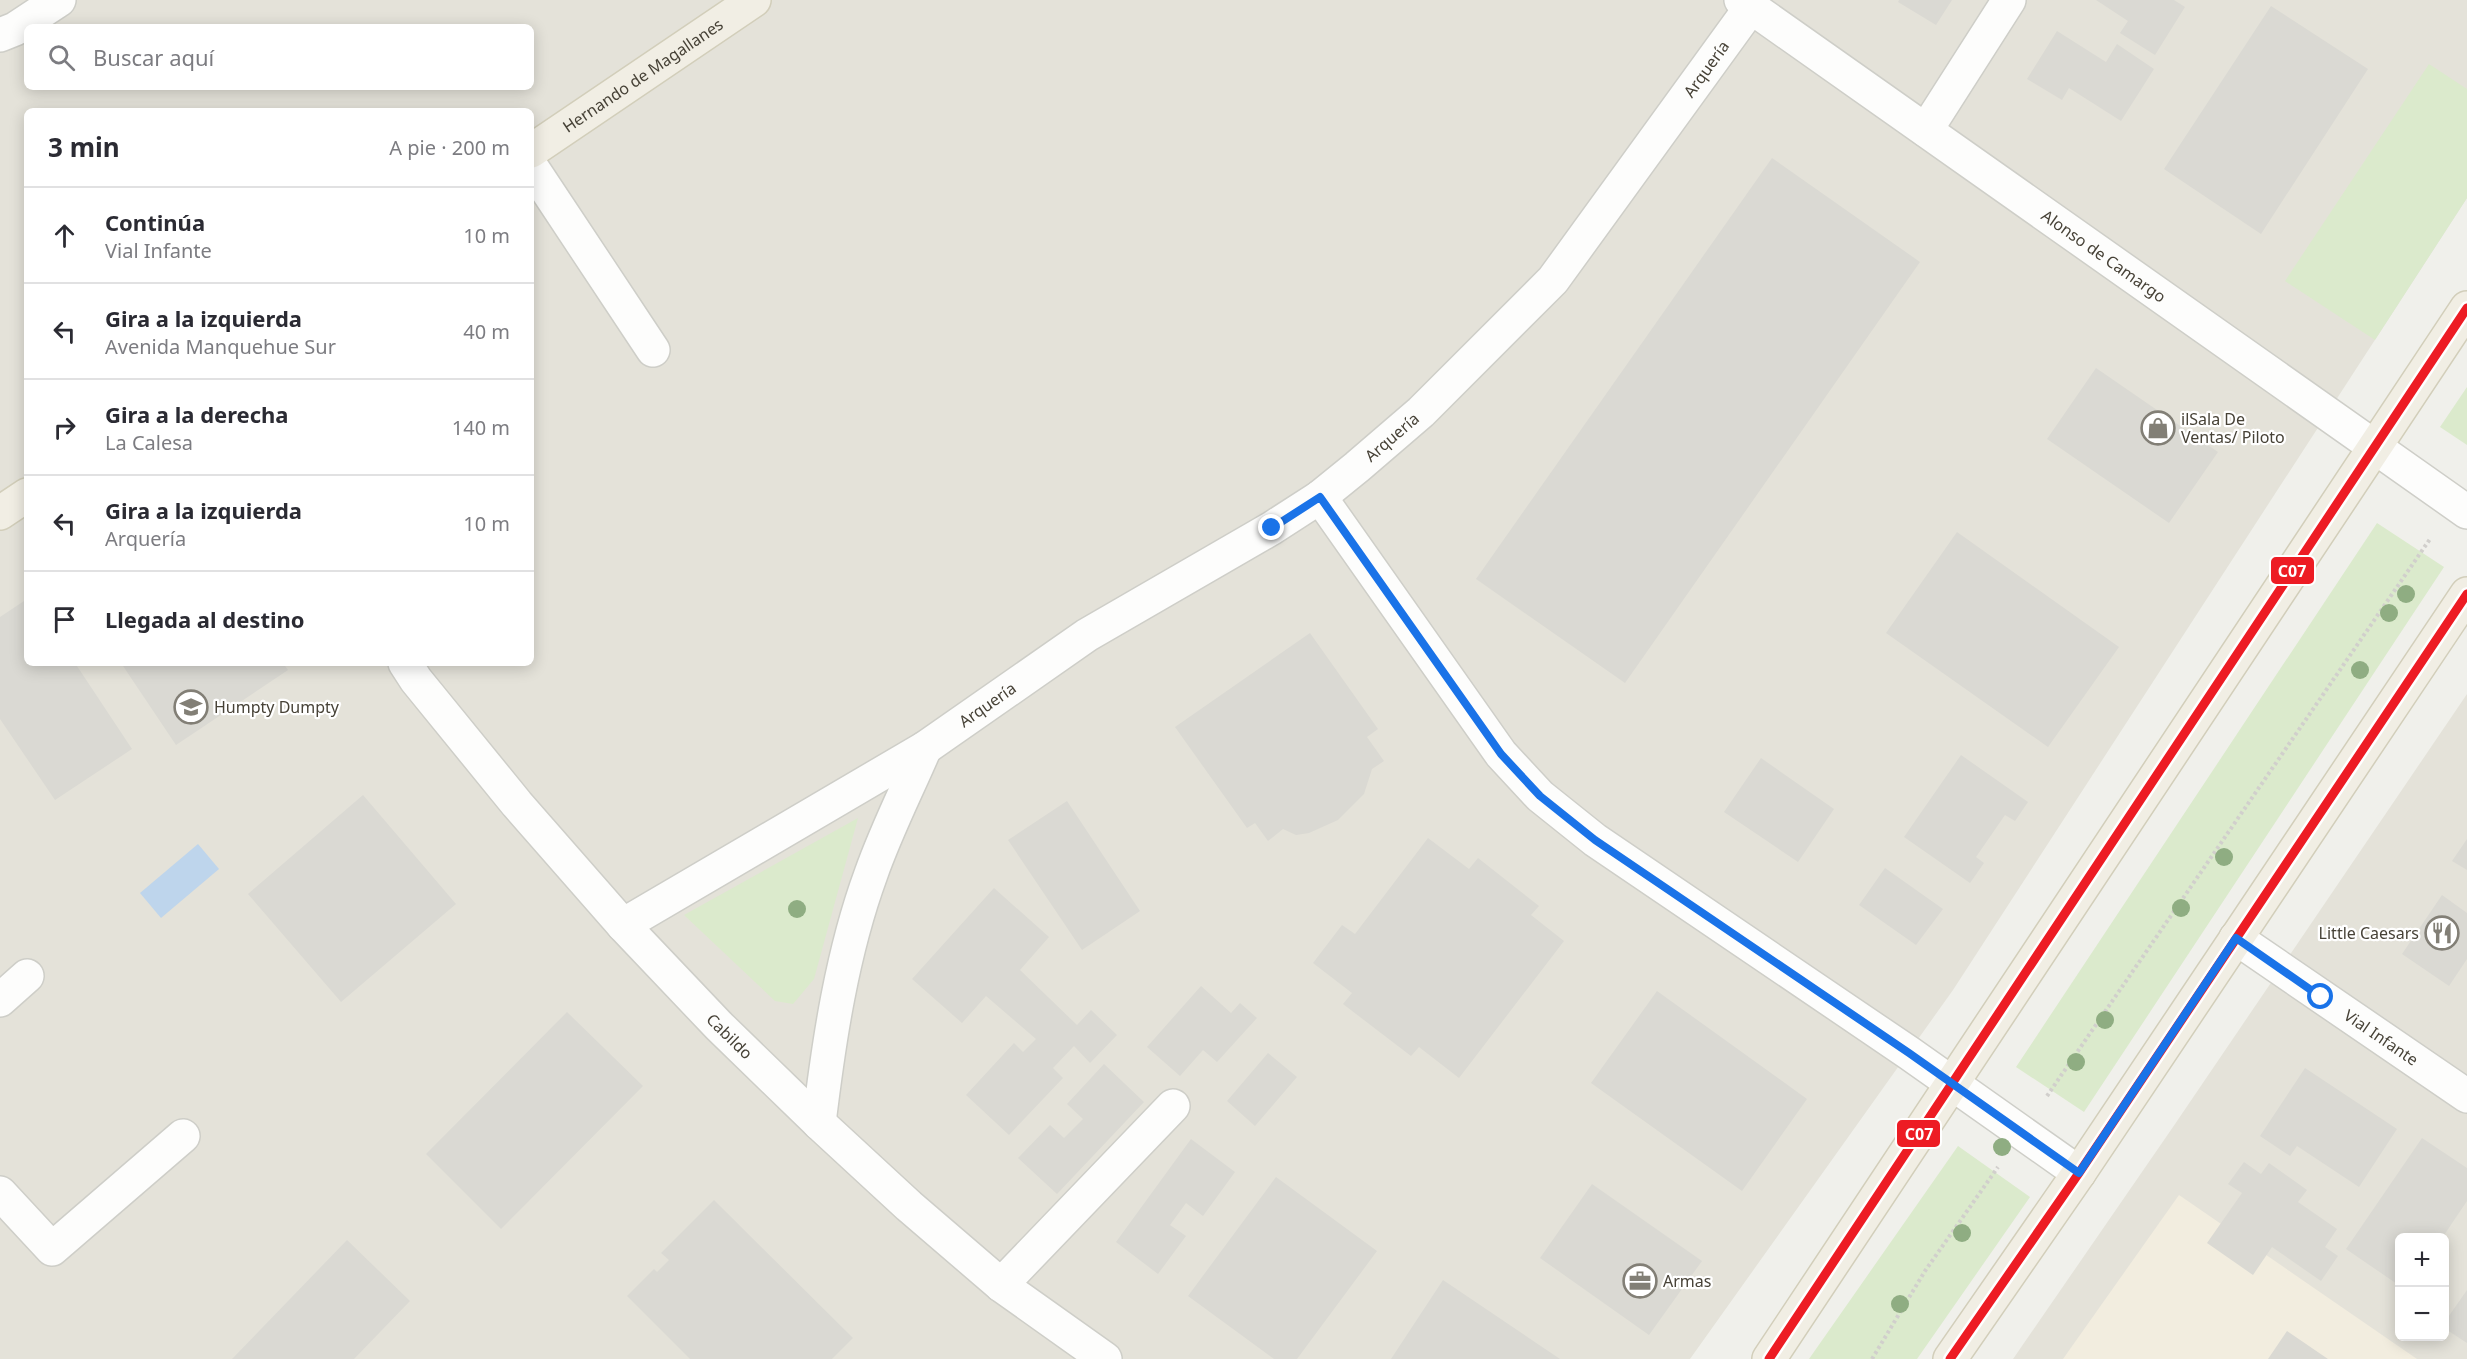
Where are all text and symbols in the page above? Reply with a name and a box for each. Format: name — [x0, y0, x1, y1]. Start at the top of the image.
street label: Hernando de Magallanes — [558, 13, 727, 137]
search box — [24, 24, 534, 90]
street label: Arquería — [1678, 36, 1734, 102]
icon: search — [45, 41, 78, 74]
text: Buscar aquí — [93, 42, 214, 72]
text: 3 min — [48, 129, 120, 165]
text: A pie · 200 m — [389, 134, 510, 161]
street label: Alonso de Camargo — [2037, 204, 2170, 307]
text: Continúa — [105, 207, 205, 237]
icon: ahead — [48, 219, 81, 252]
text: 10 m — [463, 222, 510, 249]
text: Vial Infante — [105, 237, 212, 264]
text: Gira a la izquierda — [105, 303, 302, 333]
icon: left — [48, 315, 81, 348]
text: 40 m — [463, 318, 510, 345]
text: Avenida Manquehue Sur — [105, 333, 336, 360]
text: Gira a la derecha — [105, 399, 289, 429]
street label: Arquería — [1360, 408, 1424, 467]
place label: ilSala De Ventas/ Piloto — [2181, 408, 2285, 448]
shop icon: ilSala De Ventas/ Piloto — [2140, 410, 2176, 446]
icon: right — [48, 411, 81, 444]
text: 140 m — [452, 414, 510, 441]
text: La Calesa — [105, 429, 193, 456]
text: Gira a la izquierda — [105, 495, 302, 525]
icon: left — [48, 507, 81, 540]
text: 10 m — [463, 510, 510, 537]
route end — [1258, 514, 1284, 540]
text: Arquería — [105, 525, 186, 552]
line badge: C07 — [2270, 556, 2315, 585]
text: C07 — [2278, 560, 2306, 582]
icon: arrive — [48, 603, 81, 636]
text: Llegada al destino — [105, 604, 305, 634]
street label: Arquería — [954, 677, 1020, 732]
school or university icon: Humpty Dumpty — [173, 689, 209, 725]
place label: Humpty Dumpty — [214, 696, 340, 718]
restaurant icon: Little Caesars — [2424, 915, 2460, 951]
place label: Little Caesars — [2319, 922, 2419, 944]
route start — [2307, 983, 2333, 1009]
street label: Vial Infante — [2340, 1004, 2423, 1071]
street label: Cabildo — [702, 1008, 758, 1064]
line badge: C07 — [1896, 1119, 1941, 1148]
text: C07 — [1905, 1123, 1933, 1145]
map controls — [2395, 1233, 2449, 1341]
button: + — [2395, 1233, 2449, 1287]
office icon: Armas — [1622, 1263, 1658, 1299]
place label: Armas — [1663, 1270, 1711, 1292]
button: − — [2395, 1287, 2449, 1341]

